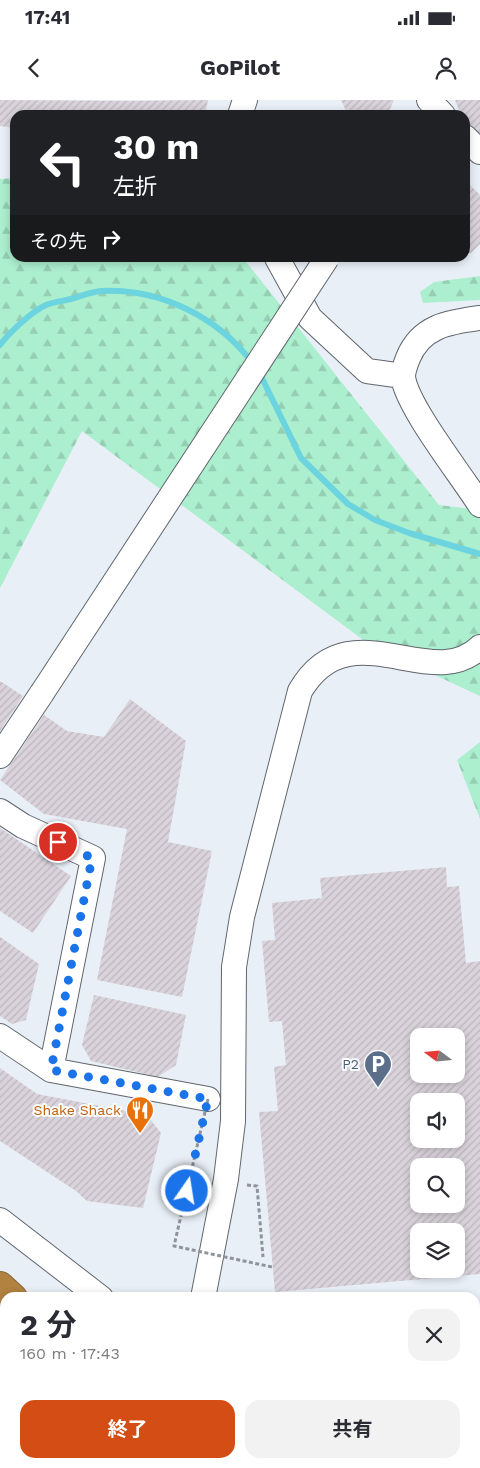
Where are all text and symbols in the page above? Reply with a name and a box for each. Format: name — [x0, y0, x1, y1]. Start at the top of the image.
text: 17:41 — [25, 6, 70, 29]
icon: back — [20, 54, 48, 82]
icon: person — [432, 54, 460, 82]
text: GoPilot — [200, 55, 280, 80]
text: 30 m — [113, 126, 199, 168]
icon: left — [30, 130, 95, 195]
text: 左折 — [113, 174, 157, 199]
icon: right — [97, 225, 125, 253]
text: その先 — [30, 230, 87, 253]
pin — [37, 821, 79, 863]
icon: arrive — [44, 828, 72, 856]
north arrow — [410, 1028, 465, 1082]
map controls — [410, 1028, 465, 1278]
parking icon: P2 — [363, 1049, 393, 1088]
place label: P2 — [342, 1056, 359, 1072]
button: sound — [410, 1093, 465, 1148]
restaurant icon: Shake Shack — [125, 1095, 155, 1134]
place label: Shake Shack — [34, 1102, 121, 1118]
button: search — [410, 1158, 465, 1213]
position arrow — [160, 1164, 212, 1216]
button: layers — [410, 1223, 465, 1278]
text: 2 分 — [20, 1307, 76, 1342]
button: close — [408, 1309, 460, 1361]
text: 160 m · 17:43 — [20, 1344, 120, 1363]
button: 終了 — [20, 1400, 235, 1458]
button: 共有 — [245, 1400, 460, 1458]

